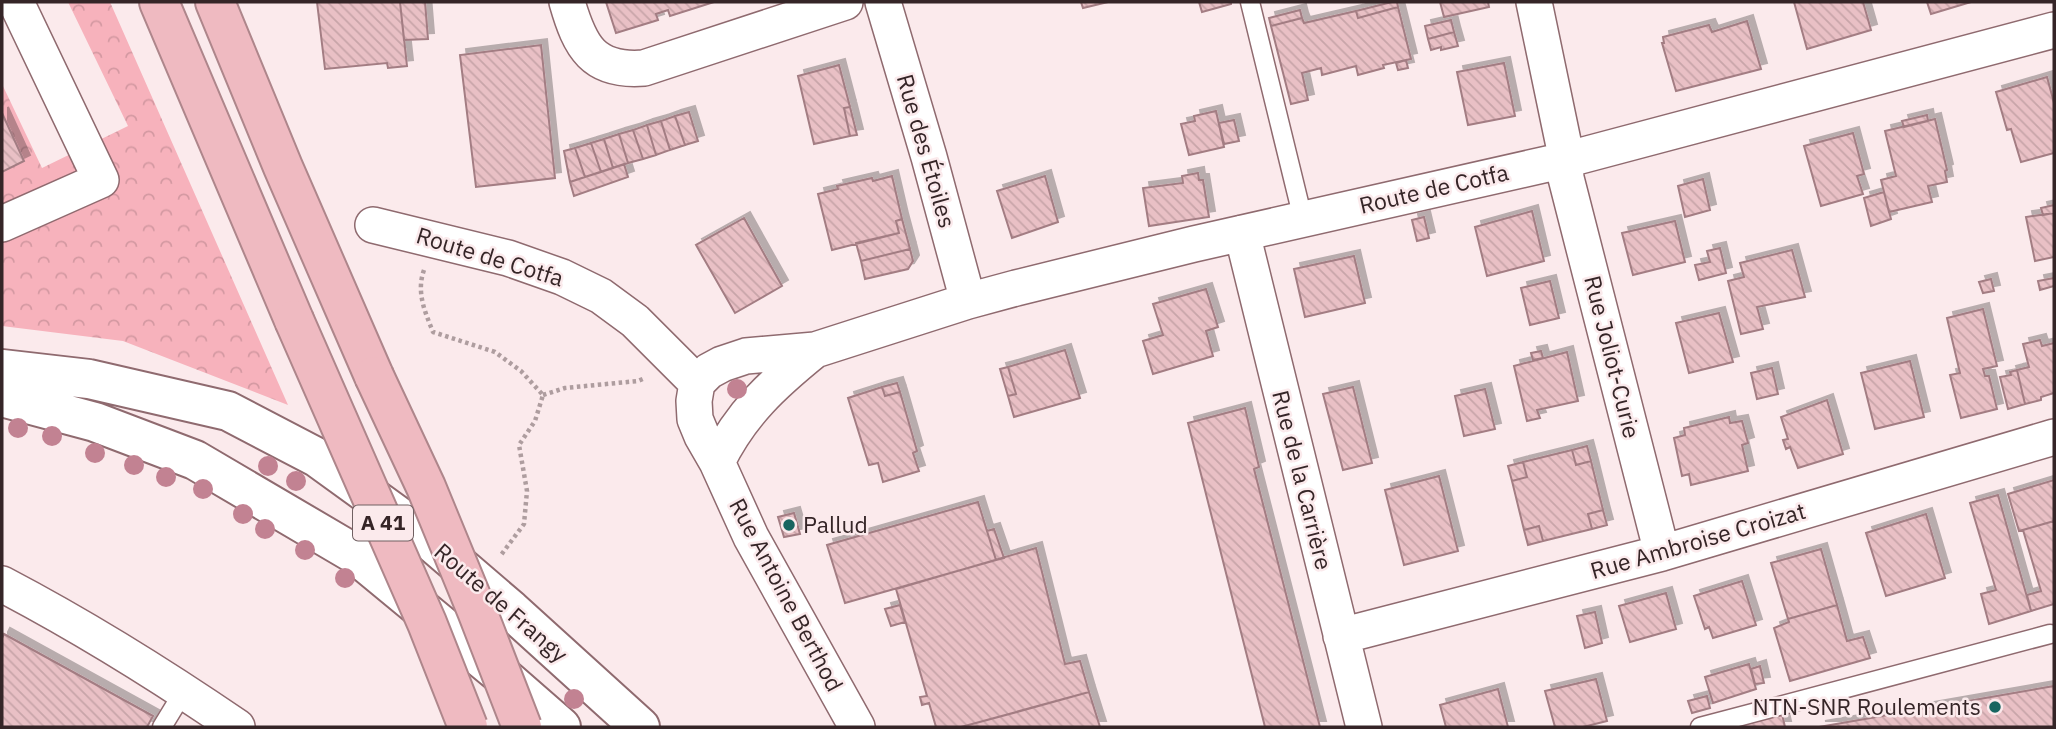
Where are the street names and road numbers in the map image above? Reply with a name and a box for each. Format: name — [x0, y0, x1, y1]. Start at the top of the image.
street label: Rue des Étoiles — [891, 70, 963, 231]
street label: Route de Cotfa — [1356, 156, 1511, 220]
street label: Route de Cotfa — [413, 219, 568, 293]
street label: Rue Joliot-Curie — [1578, 272, 1648, 441]
street label: Rue de la Carrière — [1266, 387, 1340, 573]
street label: Rue Antoine Berthod — [723, 493, 851, 696]
street label: Rue Ambroise Croizat — [1587, 495, 1809, 585]
road number: A 41 — [353, 505, 413, 540]
street label: Route de Frangy — [429, 536, 575, 669]

